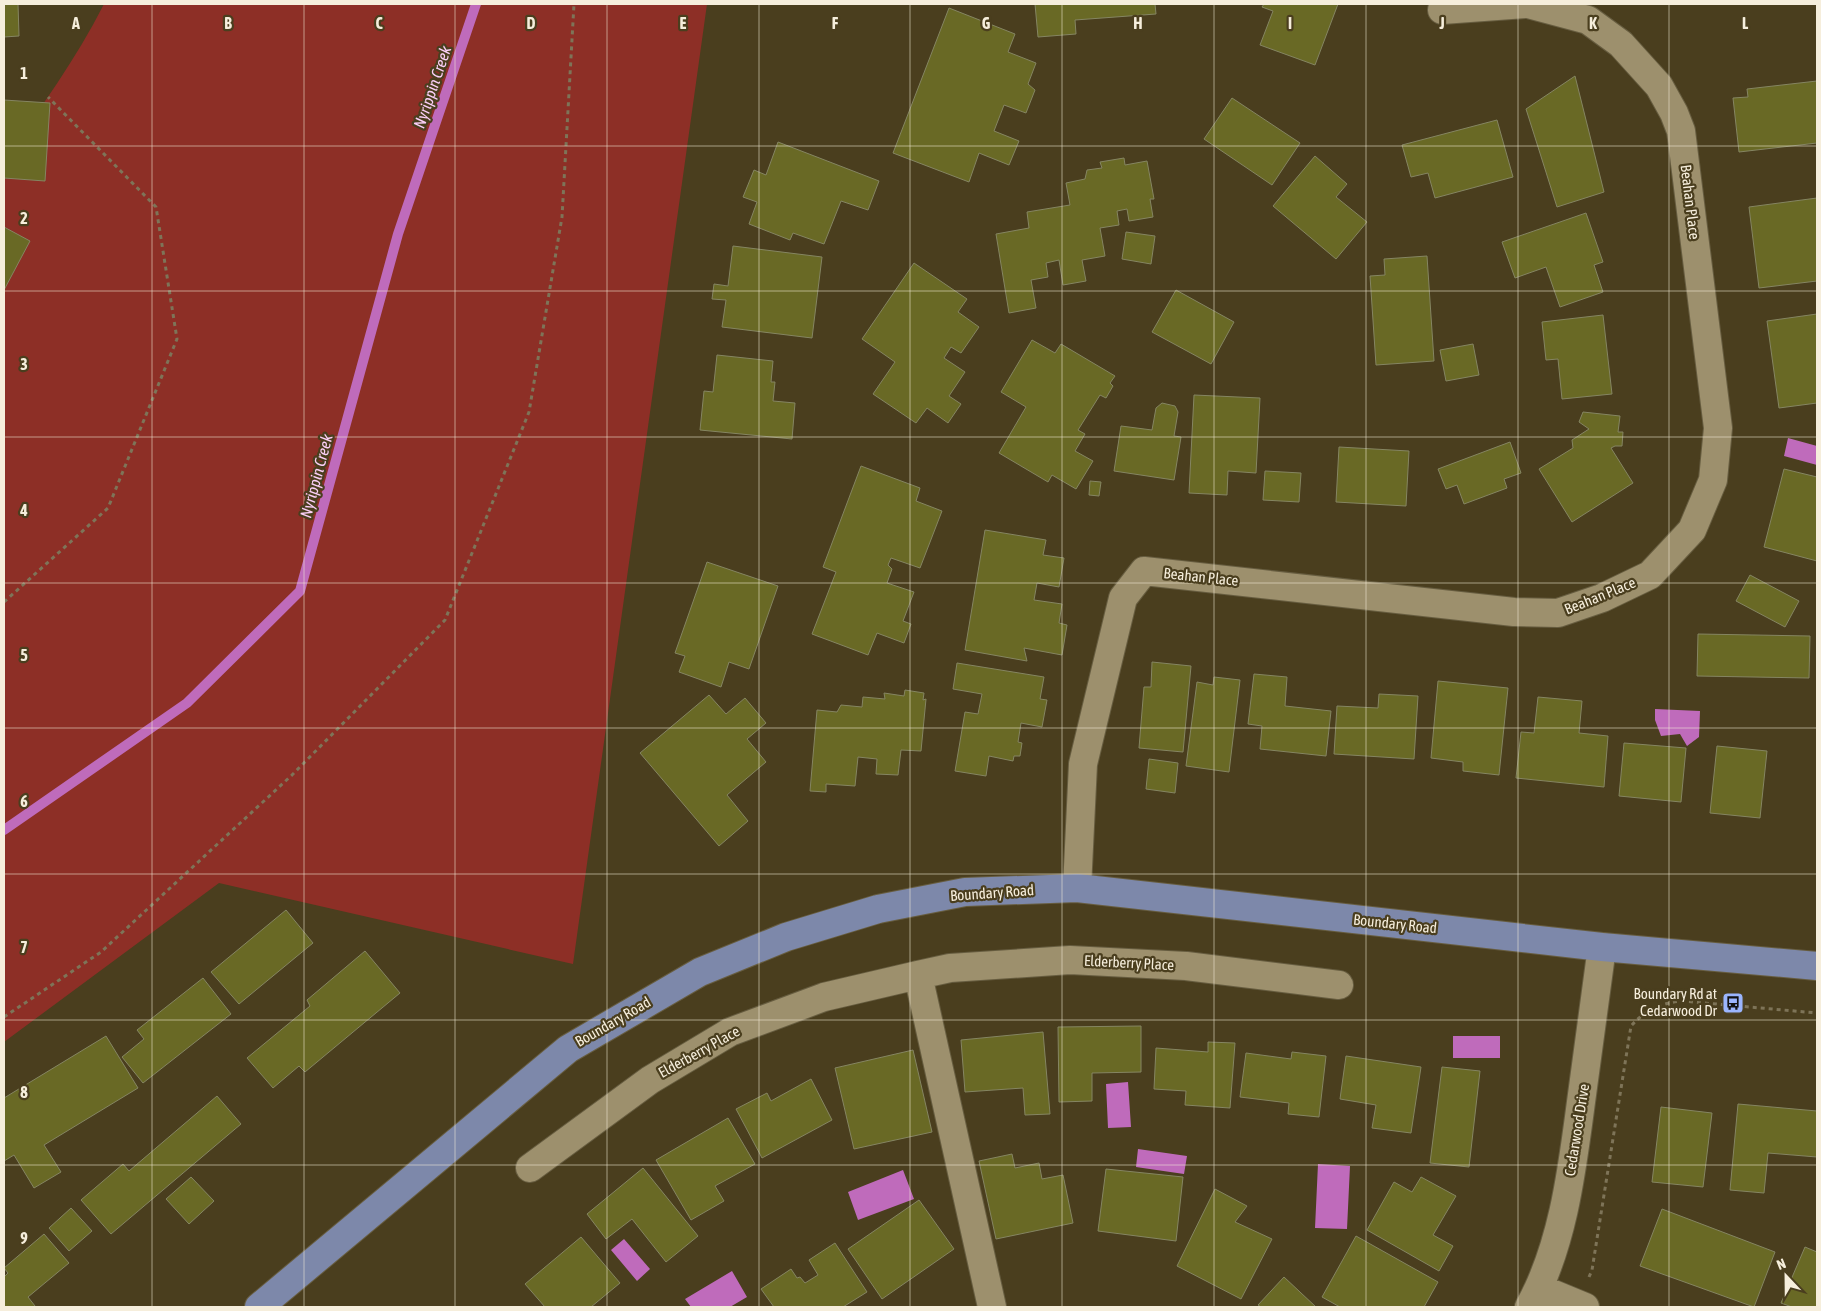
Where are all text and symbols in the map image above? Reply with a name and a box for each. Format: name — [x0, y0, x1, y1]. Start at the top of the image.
text: A — [71, 14, 80, 32]
text: B — [224, 14, 232, 32]
text: C — [375, 14, 383, 32]
text: D — [527, 14, 536, 32]
text: E — [680, 14, 687, 32]
text: F — [832, 14, 839, 32]
text: G — [982, 14, 991, 32]
text: H — [1133, 14, 1143, 32]
text: I — [1288, 14, 1292, 32]
text: J — [1438, 14, 1445, 32]
text: K — [1589, 14, 1597, 32]
text: L — [1742, 14, 1749, 32]
water label: Nyrippin Creek — [410, 43, 456, 131]
text: 1 — [20, 64, 28, 82]
street label: Beahan Place — [1677, 164, 1704, 240]
text: 2 — [20, 209, 28, 227]
text: 3 — [20, 355, 28, 373]
water label: Nyrippin Creek — [296, 431, 337, 520]
text: 4 — [19, 501, 28, 519]
street label: Beahan Place — [1163, 564, 1239, 589]
street label: Beahan Place — [1562, 574, 1638, 617]
text: 5 — [20, 646, 28, 664]
text: 6 — [20, 792, 28, 810]
street label: Boundary Road — [949, 881, 1034, 904]
street label: Boundary Road — [1352, 911, 1438, 936]
text: 7 — [20, 938, 28, 956]
street label: Elderberry Place — [1084, 952, 1175, 973]
place label: Boundary Rd at Cedarwood Dr — [1634, 985, 1718, 1019]
bus stop icon: Boundary Rd at Cedarwood Dr — [1721, 991, 1745, 1015]
street label: Boundary Road — [572, 993, 653, 1050]
street label: Elderberry Place — [655, 1022, 742, 1081]
street label: Cedarwood Drive — [1561, 1082, 1592, 1177]
text: 8 — [20, 1083, 28, 1101]
text: 9 — [20, 1229, 28, 1247]
north arrow — [1761, 1251, 1811, 1301]
text: N — [1774, 1255, 1788, 1273]

